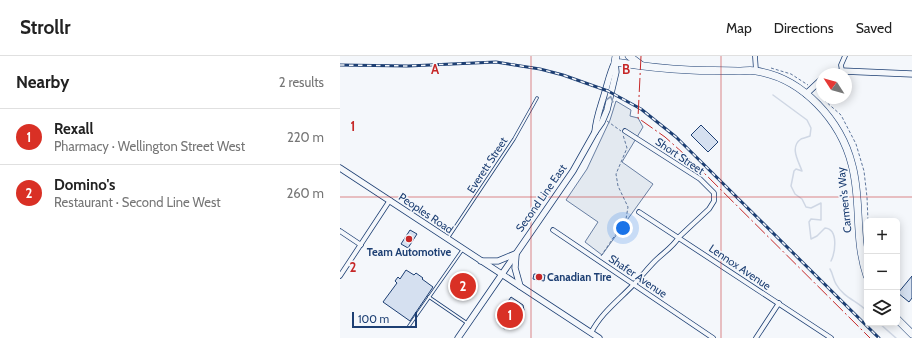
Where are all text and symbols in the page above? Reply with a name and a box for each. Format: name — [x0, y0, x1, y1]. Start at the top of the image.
text: Strollr — [20, 16, 71, 39]
text: Map — [726, 19, 752, 37]
text: Directions — [774, 19, 834, 37]
text: Saved — [856, 19, 892, 37]
text: A — [431, 61, 440, 77]
text: B — [622, 61, 630, 77]
north arrow — [816, 68, 852, 104]
text: Nearby — [16, 72, 69, 92]
text: 2 results — [279, 74, 324, 90]
one-way arrow — [605, 96, 614, 103]
text: 1 — [351, 118, 355, 134]
text: Rexall — [54, 120, 94, 138]
text: 1 — [27, 129, 31, 145]
text: 220 m — [287, 129, 324, 145]
street label: Everett Street — [464, 134, 510, 196]
street label: Short Street — [653, 134, 707, 178]
text: Pharmacy · Wellington Street West — [54, 138, 245, 154]
street label: Second Line East — [512, 161, 570, 235]
street label: Carmen's Way — [834, 166, 854, 234]
text: Domino's — [54, 176, 115, 194]
text: 2 — [26, 185, 32, 201]
text: 260 m — [286, 185, 324, 201]
street label: Peoples Road — [396, 190, 456, 236]
text: Restaurant · Second Line West — [54, 194, 221, 210]
your location — [613, 218, 633, 238]
map controls — [864, 218, 900, 326]
button: + — [864, 218, 900, 254]
marker: Team Automotive — [404, 234, 414, 244]
street label: Lennox Avenue — [706, 241, 774, 293]
place label: Team Automotive — [367, 245, 452, 259]
street label: Shafer Avenue — [606, 251, 670, 301]
button: − — [864, 254, 900, 290]
text: 2 — [350, 259, 357, 275]
place label: Canadian Tire — [547, 270, 612, 284]
pin: 2 — [450, 271, 476, 301]
marker: Canadian Tire — [534, 272, 544, 282]
button: layers — [864, 290, 900, 326]
pin: 1 — [497, 300, 523, 330]
scale bar — [352, 310, 417, 329]
text: 100 m — [358, 312, 389, 326]

